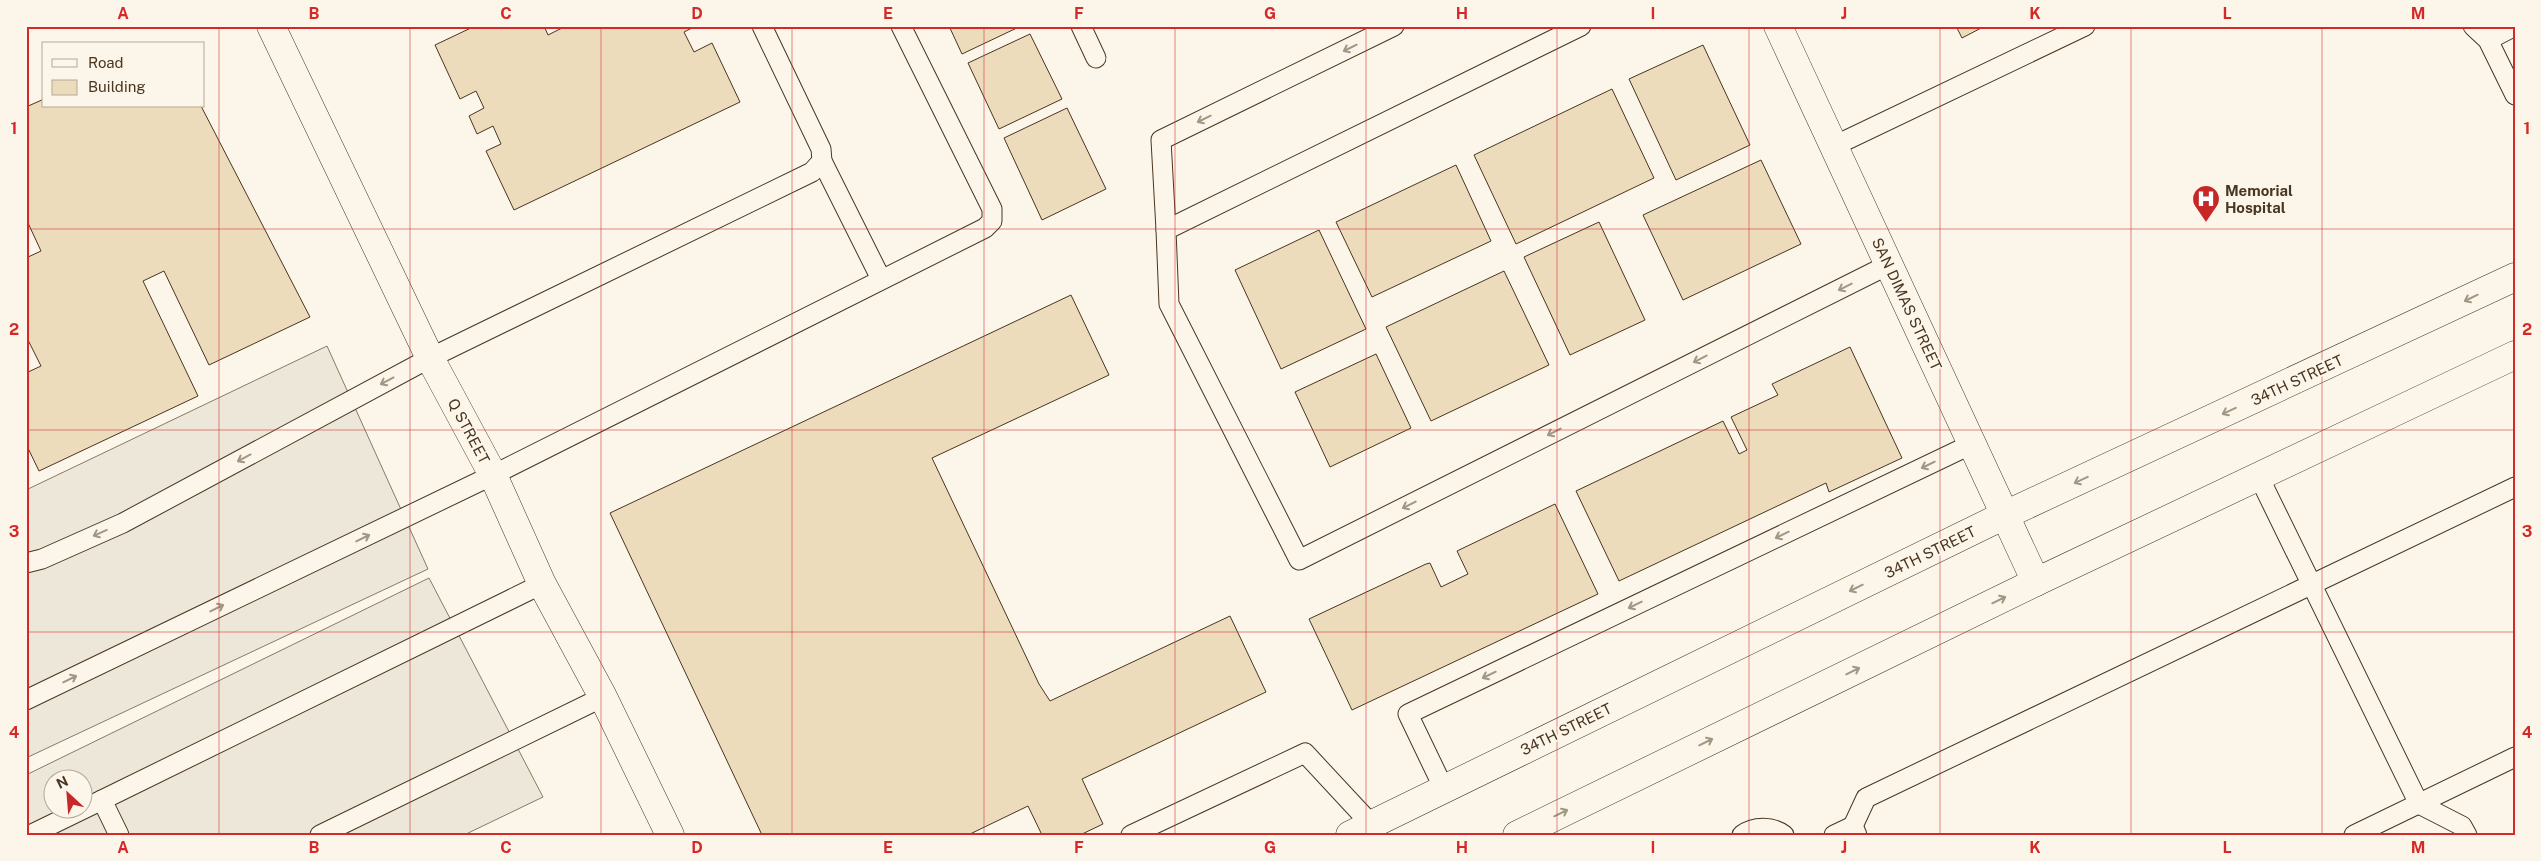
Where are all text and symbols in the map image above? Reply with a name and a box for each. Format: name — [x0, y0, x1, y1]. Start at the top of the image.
text: A — [117, 4, 129, 23]
text: B — [309, 4, 320, 23]
text: C — [500, 4, 512, 23]
text: D — [691, 4, 703, 23]
text: E — [883, 4, 893, 23]
text: F — [1074, 4, 1084, 23]
text: G — [1264, 4, 1276, 23]
text: H — [1456, 4, 1468, 23]
text: I — [1651, 4, 1655, 23]
text: J — [1841, 4, 1847, 23]
text: K — [2029, 4, 2041, 23]
text: L — [2222, 4, 2232, 23]
text: M — [2411, 4, 2425, 23]
legend — [42, 42, 205, 108]
one-way arrow — [1343, 44, 1358, 53]
text: Road — [88, 54, 124, 71]
text: Building — [88, 78, 146, 95]
one-way arrow — [1197, 115, 1212, 124]
text: 1 — [11, 119, 17, 138]
text: 1 — [2524, 119, 2530, 138]
place label: Memorial Hospital — [2225, 182, 2293, 216]
hospital icon: Memorial Hospital — [2191, 184, 2221, 223]
street label: SAN DIMAS STREET — [1869, 235, 1945, 373]
one-way arrow — [1838, 283, 1853, 292]
one-way arrow — [2464, 294, 2479, 303]
text: 2 — [9, 320, 19, 339]
text: 2 — [2522, 320, 2532, 339]
street label: 34TH STREET — [2248, 351, 2346, 409]
one-way arrow — [1692, 354, 1707, 364]
one-way arrow — [379, 376, 394, 386]
street label: Q STREET — [445, 395, 493, 467]
one-way arrow — [2222, 407, 2237, 417]
one-way arrow — [1547, 428, 1562, 437]
one-way arrow — [236, 453, 251, 463]
one-way arrow — [1921, 460, 1936, 470]
one-way arrow — [2074, 475, 2089, 485]
one-way arrow — [1402, 500, 1417, 510]
text: 3 — [9, 522, 19, 541]
text: 3 — [2522, 522, 2532, 541]
street label: 34TH STREET — [1882, 523, 1978, 581]
one-way arrow — [93, 529, 108, 539]
one-way arrow — [1775, 531, 1790, 540]
one-way arrow — [355, 533, 370, 542]
one-way arrow — [1849, 584, 1864, 593]
one-way arrow — [1991, 595, 2006, 605]
one-way arrow — [1628, 601, 1643, 610]
one-way arrow — [209, 603, 224, 613]
one-way arrow — [1845, 666, 1860, 675]
one-way arrow — [1482, 671, 1497, 681]
one-way arrow — [62, 674, 77, 683]
street label: 34TH STREET — [1518, 700, 1614, 758]
text: 4 — [9, 723, 20, 742]
text: 4 — [2522, 723, 2533, 742]
one-way arrow — [1699, 736, 1714, 746]
north arrow — [42, 768, 92, 818]
text: N — [54, 773, 71, 792]
one-way arrow — [1553, 808, 1568, 818]
text: A — [117, 838, 129, 857]
text: B — [309, 838, 320, 857]
text: C — [500, 838, 512, 857]
text: D — [691, 838, 703, 857]
text: E — [883, 838, 893, 857]
text: F — [1074, 838, 1084, 857]
text: G — [1264, 838, 1276, 857]
text: H — [1456, 838, 1468, 857]
text: I — [1651, 838, 1655, 857]
text: J — [1841, 838, 1847, 857]
text: K — [2029, 838, 2041, 857]
text: L — [2222, 838, 2232, 857]
text: M — [2411, 838, 2425, 857]

